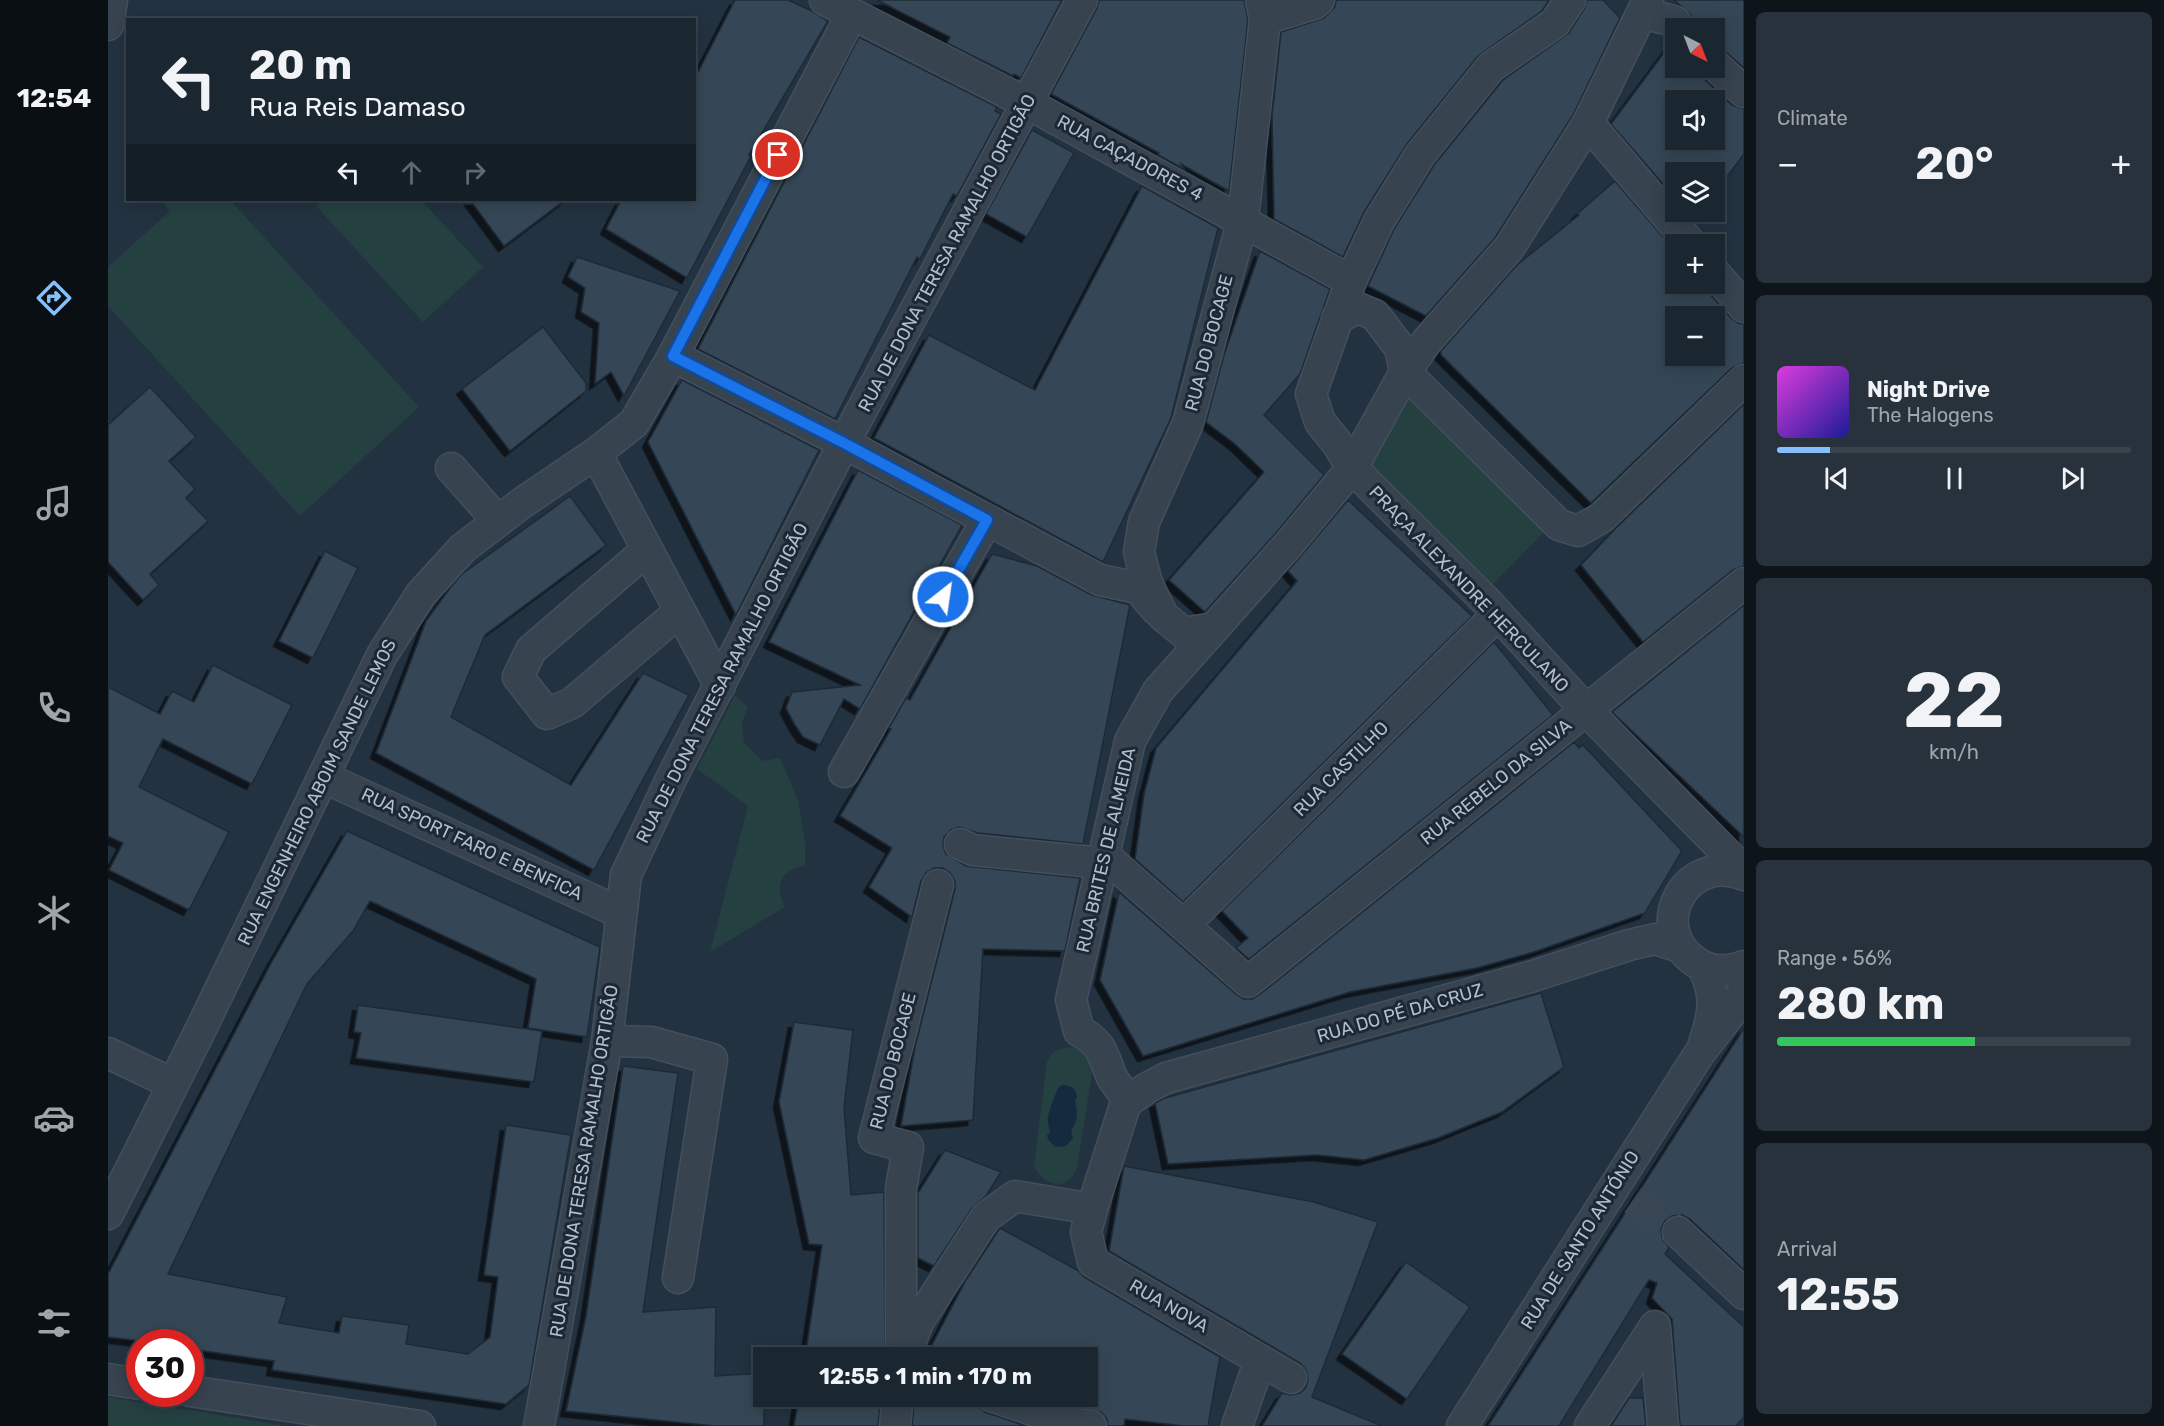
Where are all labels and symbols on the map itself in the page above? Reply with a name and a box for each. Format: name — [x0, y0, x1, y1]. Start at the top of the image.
north arrow — [1665, 18, 1725, 78]
street label: RUA DE DONA TERESA RAMALHO ORTIGÃO — [854, 90, 1040, 416]
street label: RUA CAÇADORES 4 — [1053, 110, 1207, 206]
pin — [752, 129, 803, 180]
street label: RUA DO BOCAGE — [1180, 272, 1238, 414]
street label: PRAÇA ALEXANDRE HERCULANO — [1364, 481, 1574, 697]
street label: RUA DE DONA TERESA RAMALHO ORTIGÃO — [631, 519, 813, 847]
position arrow — [911, 565, 975, 629]
street label: RUA ENGENHEIRO ABOIM SANDE LEMOS — [233, 635, 401, 949]
street label: RUA REBELO DA SILVA — [1416, 714, 1576, 850]
street label: RUA CASTILHO — [1289, 717, 1393, 821]
street label: RUA BRITES DE ALMEIDA — [1072, 745, 1140, 955]
street label: RUA SPORT FARO E BENFICA — [358, 783, 586, 905]
street label: RUA DO PÉ DA CRUZ — [1315, 979, 1486, 1047]
street label: RUA DE DONA TERESA RAMALHO ORTIGÃO — [545, 983, 623, 1339]
street label: RUA DO BOCAGE — [865, 990, 921, 1132]
street label: RUA DE SANTO ANTÓNIO — [1516, 1147, 1644, 1333]
street label: RUA NOVA — [1126, 1275, 1212, 1337]
speed limit sign: 30 — [126, 1329, 204, 1407]

